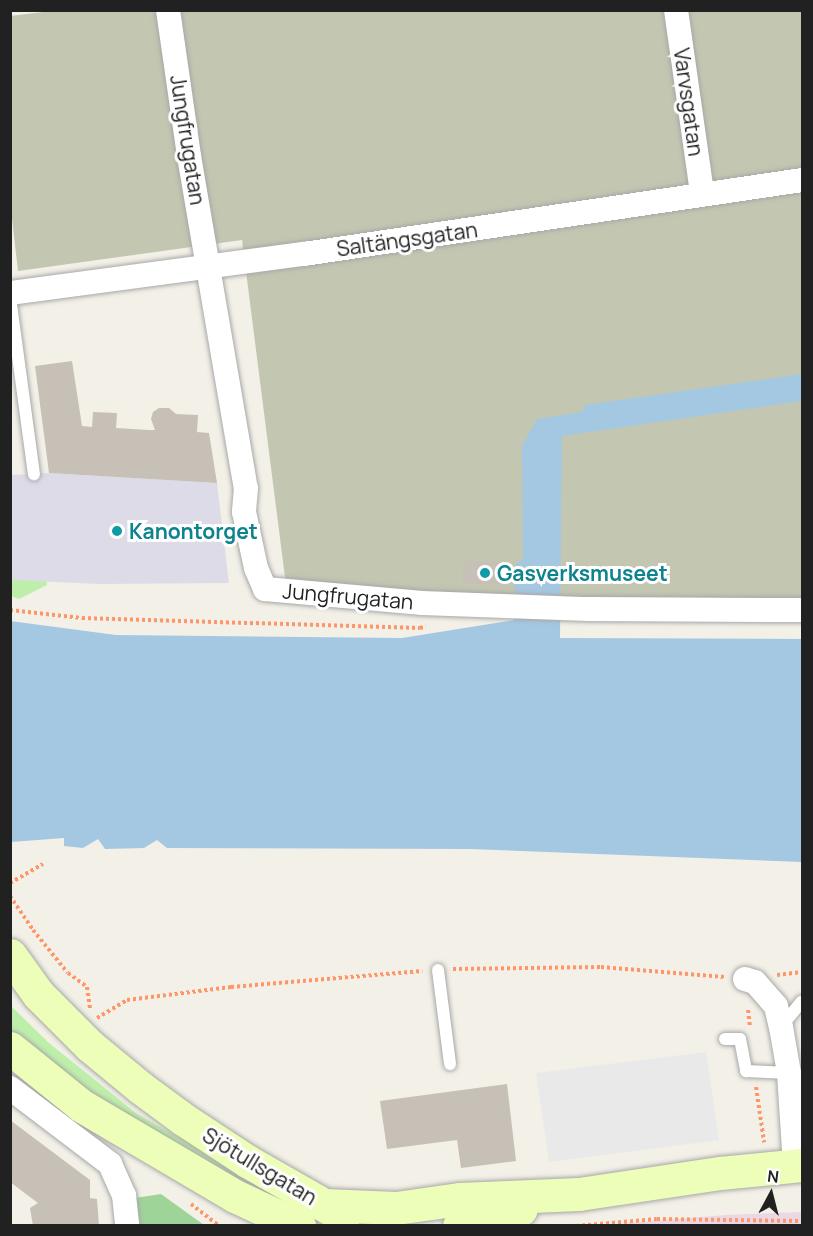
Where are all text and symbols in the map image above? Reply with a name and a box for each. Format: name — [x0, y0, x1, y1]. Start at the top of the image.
street label: Varvsgatan — [669, 46, 709, 158]
street label: Jungfrugatan — [165, 73, 211, 207]
street label: Saltängsgatan — [335, 217, 479, 261]
place label: Kanontorget — [129, 518, 258, 544]
marker: Kanontorget — [110, 524, 124, 538]
place label: Gasverksmuseet — [497, 560, 668, 586]
marker: Gasverksmuseet — [478, 566, 492, 580]
street label: Jungfrugatan — [282, 578, 414, 614]
street label: Sjötullsgatan — [198, 1122, 322, 1210]
north arrow — [741, 1164, 801, 1224]
text: N — [766, 1165, 780, 1188]

